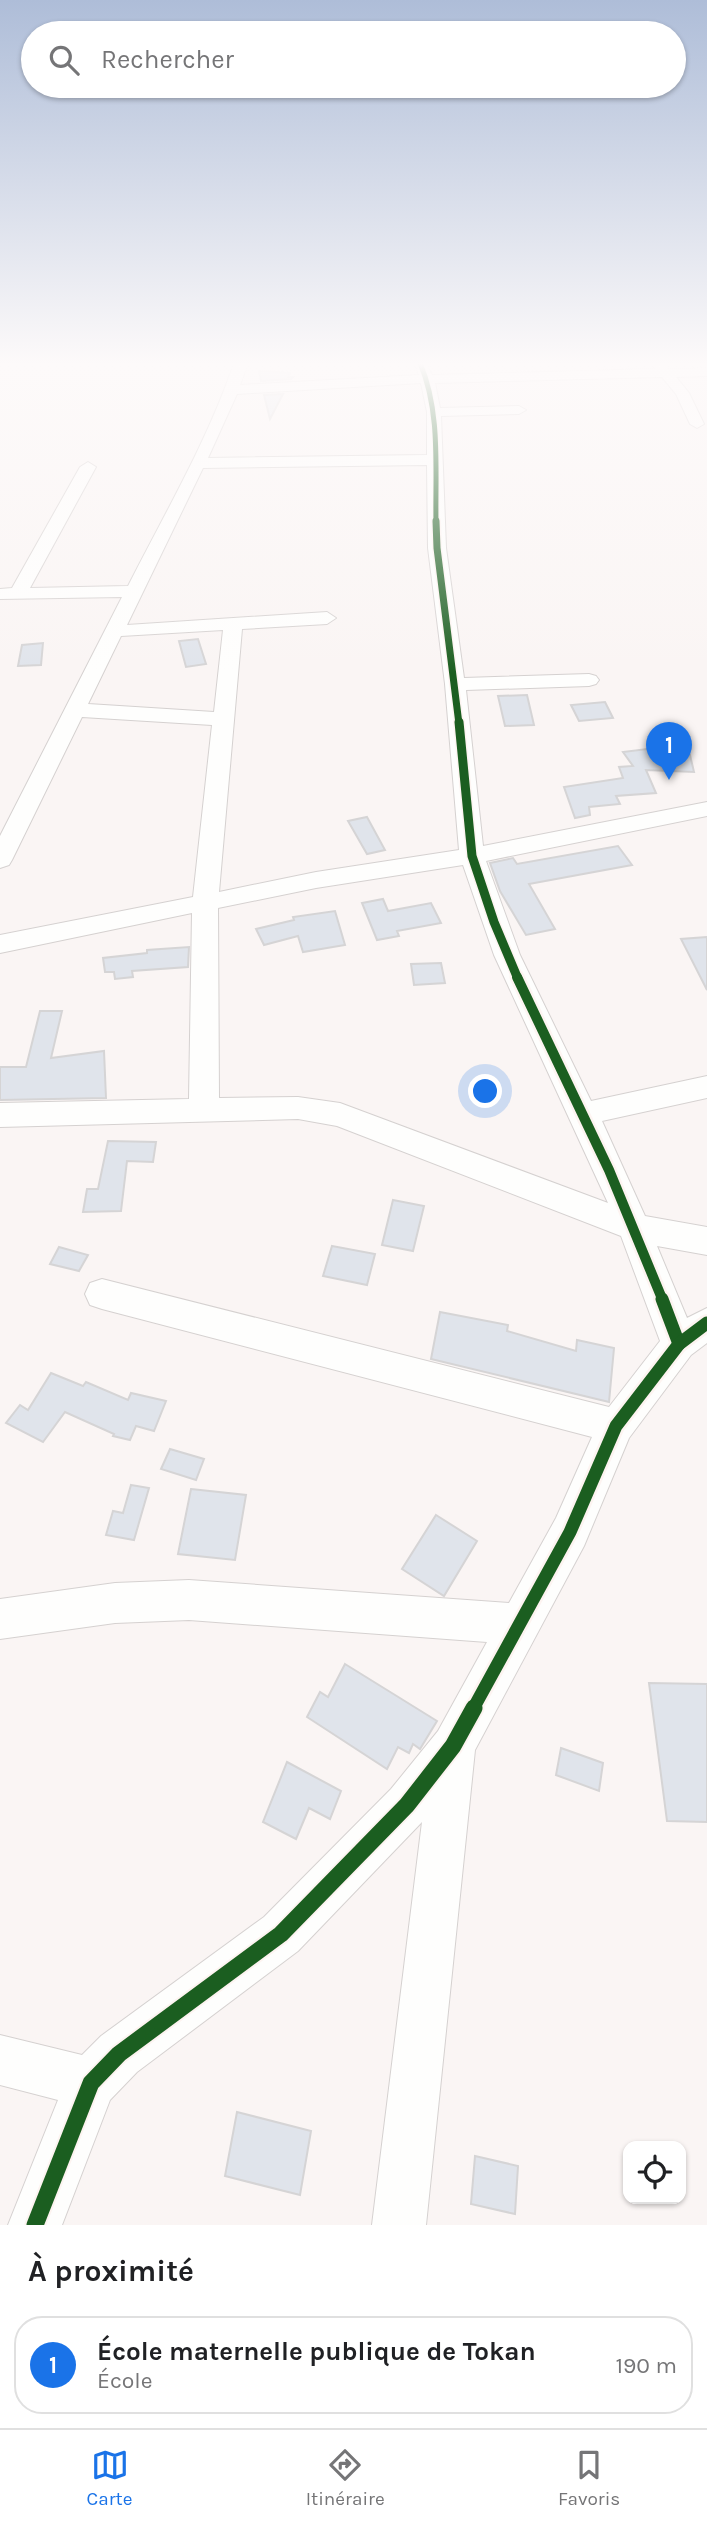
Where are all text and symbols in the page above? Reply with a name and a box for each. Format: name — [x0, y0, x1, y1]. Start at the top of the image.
search box — [21, 21, 686, 98]
icon: search — [45, 41, 83, 79]
text: Rechercher — [101, 44, 234, 75]
pin: 1 — [646, 722, 692, 780]
your location — [468, 1074, 502, 1108]
map controls — [623, 2141, 686, 2204]
button: locate — [623, 2141, 686, 2204]
text: À proximité — [28, 2253, 194, 2289]
text: École maternelle publique de Tokan — [97, 2336, 536, 2367]
text: 1 — [49, 2352, 57, 2379]
text: 190 m — [615, 2352, 677, 2379]
text: École — [97, 2367, 153, 2394]
tab: Carte — [87, 2446, 133, 2510]
tab: Itinéraire — [306, 2446, 385, 2510]
tab: Favoris — [558, 2446, 620, 2510]

